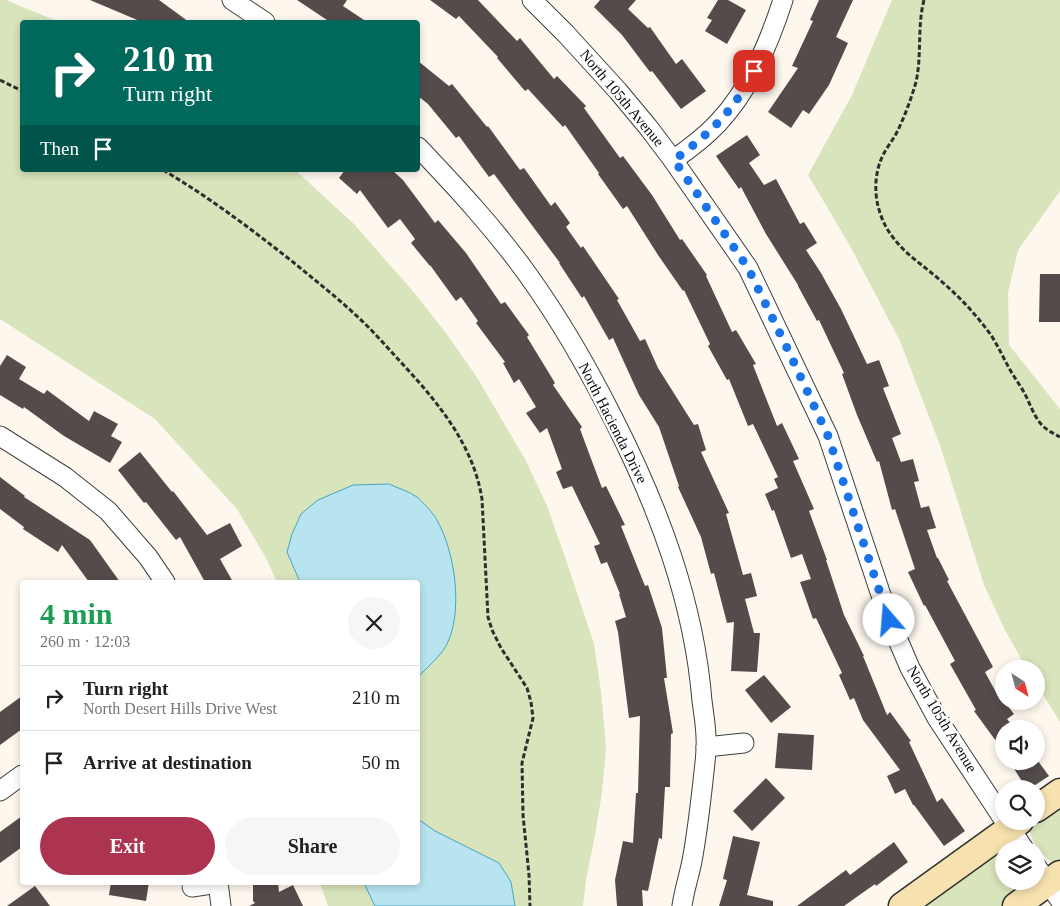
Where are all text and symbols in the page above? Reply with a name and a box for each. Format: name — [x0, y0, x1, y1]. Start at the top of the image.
icon: right — [40, 40, 105, 105]
text: 210 m — [123, 40, 213, 79]
street label: North 105th Avenue — [577, 46, 667, 150]
pin — [733, 50, 775, 92]
icon: arrive — [740, 57, 768, 85]
text: Turn right — [123, 81, 212, 106]
icon: arrive — [89, 135, 117, 163]
text: Then — [40, 138, 79, 159]
street label: North Hacienda Drive — [576, 360, 651, 486]
position arrow — [862, 593, 914, 645]
text: 4 min — [40, 597, 113, 630]
button: close — [348, 597, 400, 649]
text: 260 m · 12:03 — [40, 633, 130, 650]
north arrow — [995, 660, 1045, 710]
map controls — [995, 660, 1045, 890]
street label: North 105th Avenue — [904, 663, 980, 775]
text: Turn right — [83, 678, 168, 699]
icon: right — [40, 684, 68, 712]
text: 210 m — [352, 687, 400, 708]
text: North Desert Hills Drive West — [83, 700, 277, 717]
button: sound — [995, 720, 1045, 770]
icon: arrive — [40, 749, 68, 777]
text: Arrive at destination — [83, 752, 252, 773]
text: 50 m — [361, 752, 400, 773]
button: search — [995, 780, 1045, 830]
button: Exit — [40, 817, 215, 875]
button: Share — [225, 817, 400, 875]
button: layers — [995, 840, 1045, 890]

